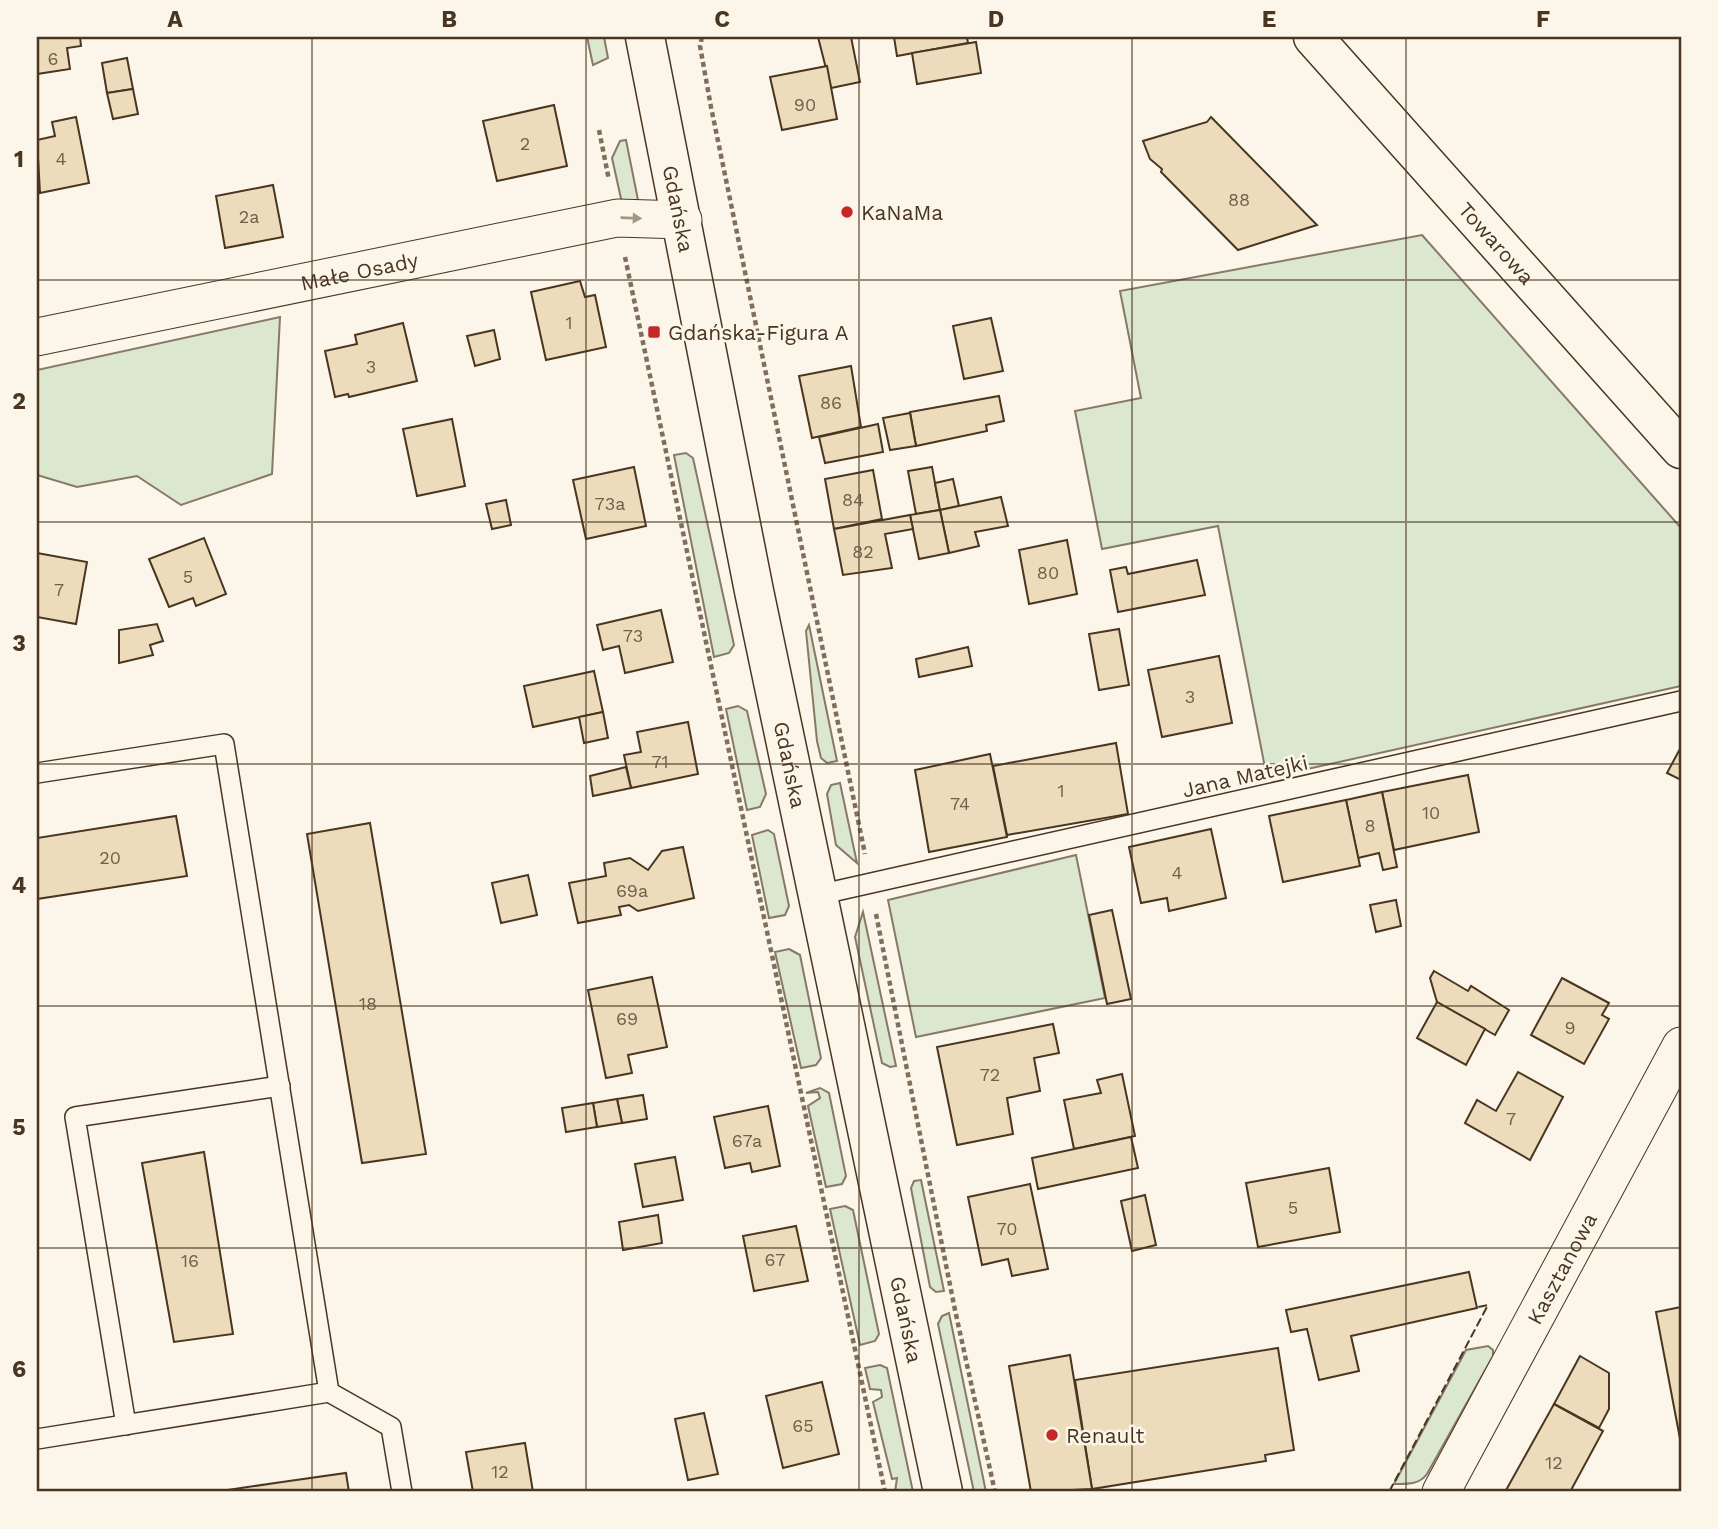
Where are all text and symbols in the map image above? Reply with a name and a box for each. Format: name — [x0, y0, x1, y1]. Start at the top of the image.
text: A — [167, 6, 183, 33]
text: B — [441, 6, 457, 33]
text: C — [714, 6, 730, 33]
text: D — [988, 6, 1004, 33]
text: E — [1262, 6, 1276, 33]
text: F — [1536, 6, 1550, 33]
house number: 6 — [48, 48, 58, 69]
house number: 90 — [794, 94, 816, 115]
house number: 2 — [520, 133, 530, 154]
text: 1 — [14, 146, 24, 173]
house number: 4 — [56, 148, 67, 169]
street label: Gdańska — [658, 163, 700, 254]
house number: 88 — [1228, 189, 1250, 210]
street label: Towarowa — [1454, 197, 1540, 289]
place label: KaNaMa — [861, 200, 943, 225]
marker: KaNaMa — [839, 204, 855, 220]
house number: 2a — [239, 206, 259, 227]
one-way arrow — [621, 213, 643, 224]
street label: Małe Osady — [298, 247, 420, 295]
house number: 1 — [565, 312, 573, 333]
place label: Gdańska-Figura A — [668, 320, 849, 345]
marker: Gdańska-Figura A — [646, 324, 662, 340]
house number: 3 — [366, 356, 376, 377]
text: 2 — [12, 388, 26, 415]
house number: 86 — [820, 392, 842, 413]
house number: 84 — [842, 489, 864, 510]
house number: 73a — [595, 493, 625, 514]
house number: 82 — [852, 541, 874, 562]
house number: 80 — [1037, 562, 1059, 583]
house number: 5 — [183, 566, 193, 587]
house number: 7 — [54, 579, 64, 600]
house number: 73 — [623, 625, 643, 646]
text: 3 — [12, 630, 26, 657]
house number: 3 — [1185, 686, 1195, 707]
street label: Gdańska — [769, 719, 812, 810]
street label: Jana Matejki — [1180, 749, 1310, 803]
house number: 71 — [651, 751, 669, 772]
house number: 1 — [1057, 780, 1065, 801]
house number: 74 — [950, 793, 970, 814]
house number: 10 — [1422, 802, 1440, 823]
house number: 8 — [1364, 815, 1376, 836]
house number: 20 — [99, 847, 121, 868]
house number: 4 — [1172, 862, 1183, 883]
text: 4 — [12, 872, 27, 899]
house number: 69a — [616, 880, 648, 901]
house number: 18 — [359, 993, 377, 1014]
house number: 69 — [616, 1008, 638, 1029]
house number: 9 — [1564, 1017, 1576, 1038]
house number: 72 — [980, 1064, 1000, 1085]
house number: 7 — [1506, 1108, 1516, 1129]
text: 5 — [12, 1114, 26, 1141]
house number: 67a — [732, 1130, 762, 1151]
house number: 5 — [1288, 1197, 1298, 1218]
street label: Kasztanowa — [1521, 1208, 1602, 1328]
house number: 70 — [997, 1218, 1017, 1239]
house number: 67 — [765, 1249, 785, 1270]
house number: 16 — [181, 1250, 199, 1271]
street label: Gdańska — [886, 1274, 928, 1365]
text: 6 — [12, 1356, 26, 1383]
house number: 65 — [792, 1415, 814, 1436]
place label: Renault — [1066, 1423, 1145, 1448]
marker: Renault — [1044, 1427, 1060, 1443]
house number: 12 — [1545, 1452, 1563, 1473]
house number: 12 — [491, 1461, 509, 1482]

